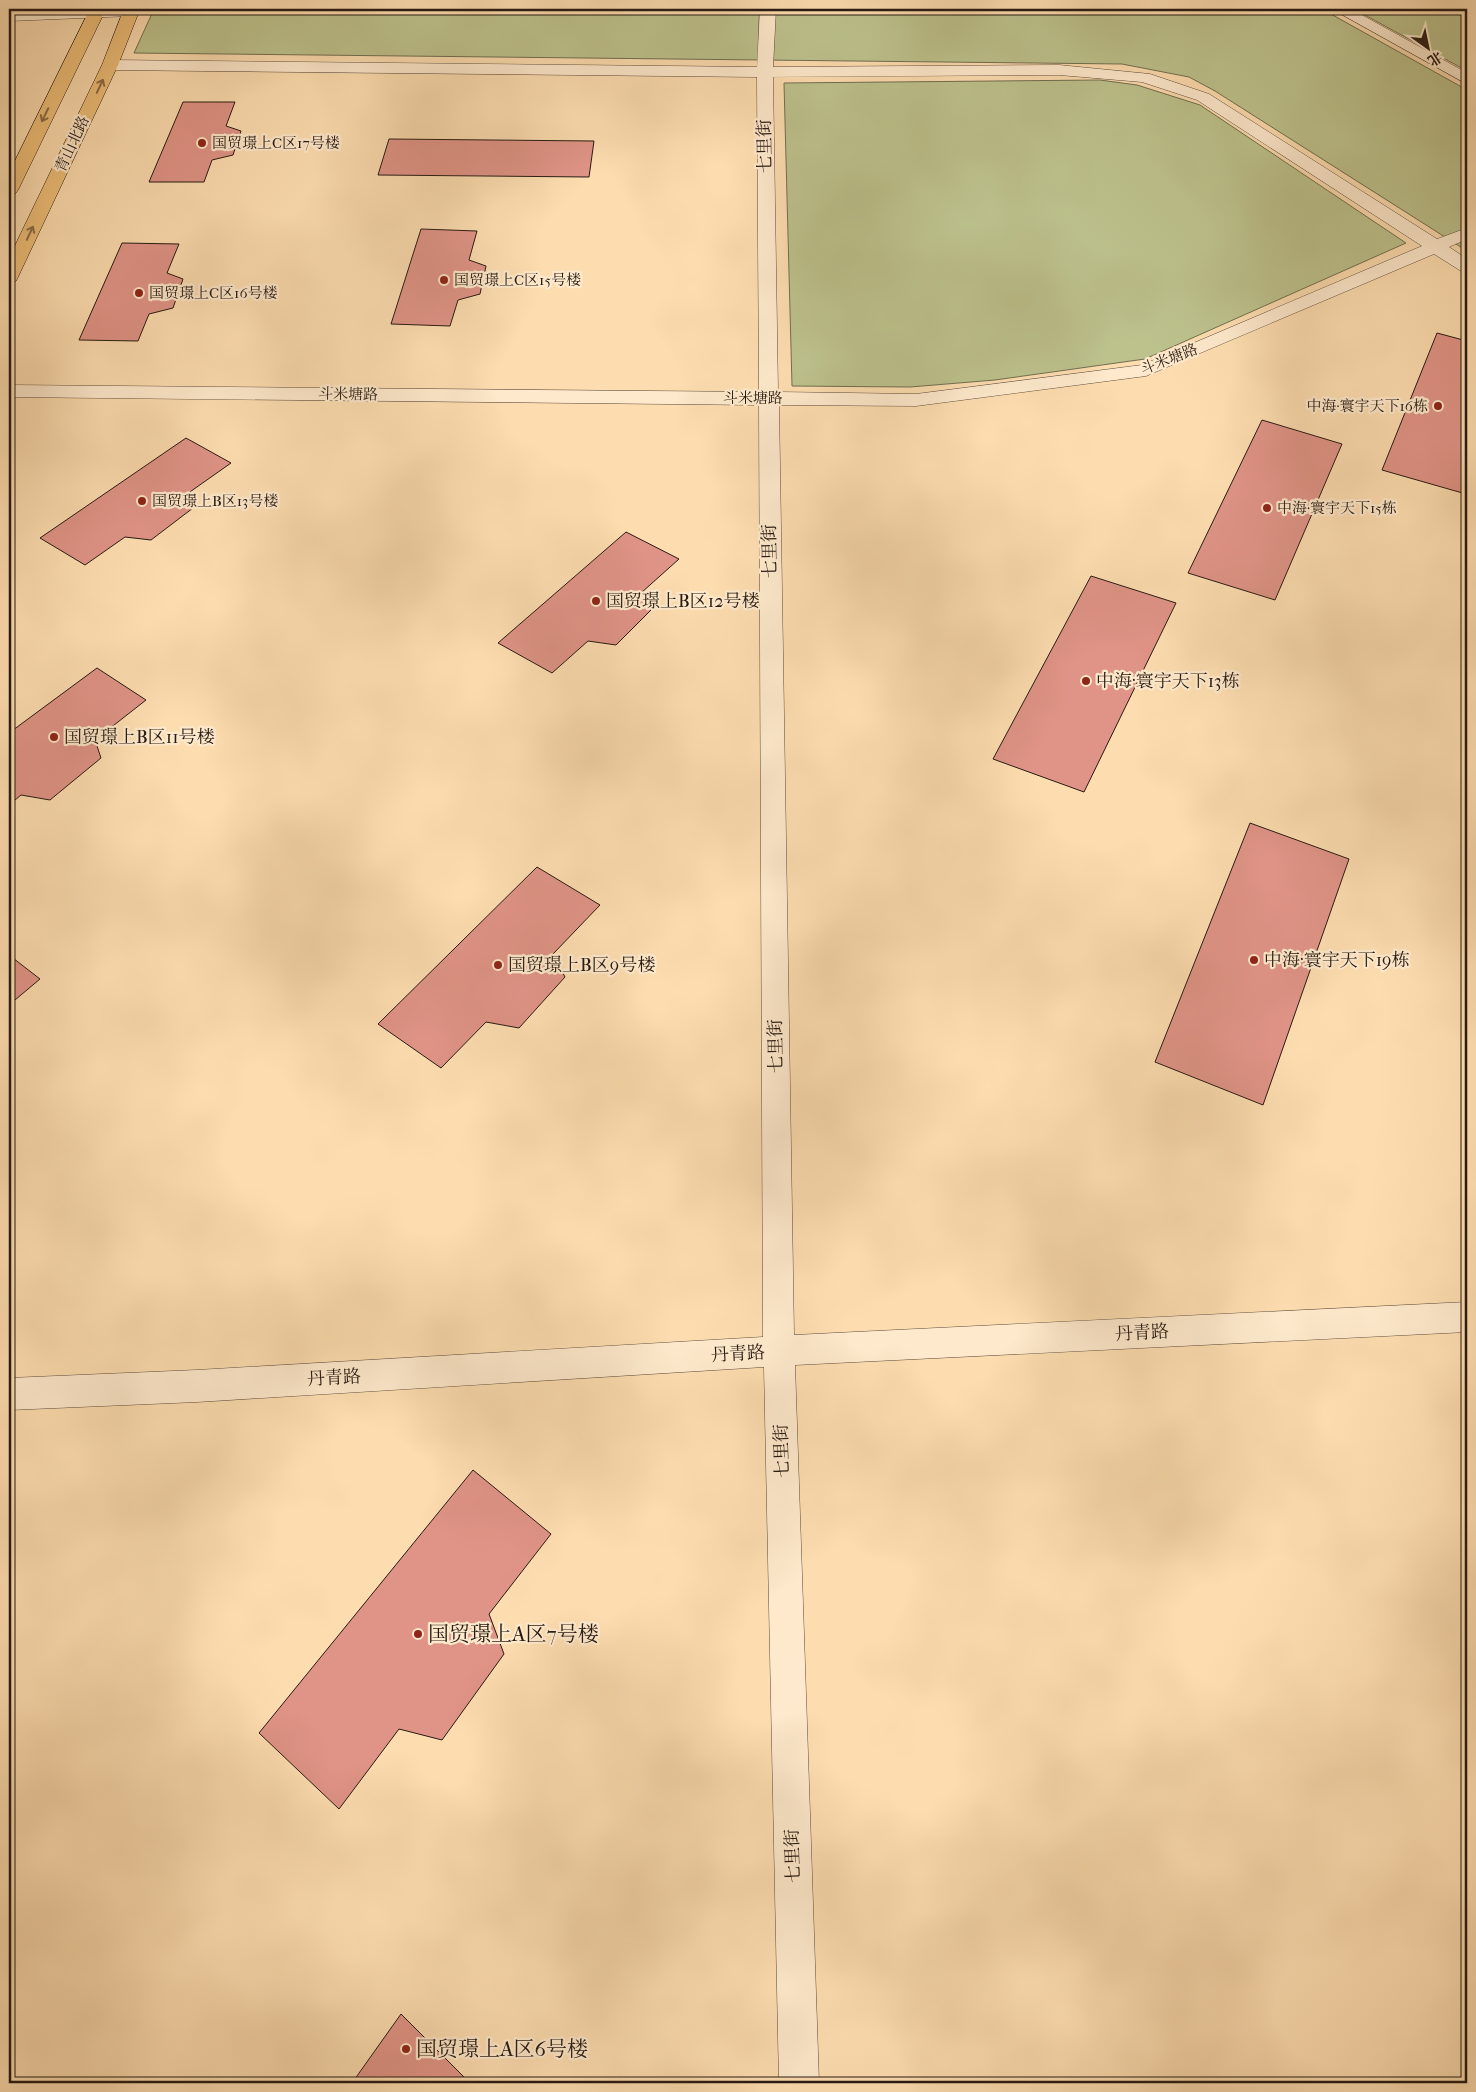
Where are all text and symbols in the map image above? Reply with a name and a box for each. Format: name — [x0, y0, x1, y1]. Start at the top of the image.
north arrow — [1404, 22, 1454, 72]
text: 北 — [1424, 48, 1445, 69]
one-way arrow — [95, 79, 105, 94]
one-way arrow — [40, 107, 50, 122]
street label: 青山北路 — [51, 113, 93, 175]
street label: 七里街 — [754, 119, 776, 173]
place label: 国贸璟上C区17号楼 — [212, 134, 340, 152]
marker: 国贸璟上C区17号楼 — [196, 137, 208, 149]
one-way arrow — [25, 226, 35, 241]
place label: 国贸璟上C区15号楼 — [454, 271, 581, 289]
marker: 国贸璟上C区15号楼 — [438, 274, 450, 286]
place label: 国贸璟上C区16号楼 — [149, 284, 278, 302]
marker: 国贸璟上C区16号楼 — [133, 287, 145, 299]
street label: 斗米塘路 — [1138, 340, 1200, 378]
street label: 斗米塘路 — [318, 384, 378, 404]
street label: 斗米塘路 — [723, 389, 783, 407]
place label: 中海·寰宇天下16栋 — [1307, 397, 1428, 415]
marker: 中海·寰宇天下16栋 — [1432, 400, 1444, 412]
place label: 国贸璟上B区13号楼 — [152, 492, 278, 510]
marker: 国贸璟上B区13号楼 — [136, 495, 148, 507]
place label: 中海·寰宇天下15栋 — [1277, 499, 1397, 517]
marker: 中海·寰宇天下15栋 — [1261, 502, 1273, 514]
street label: 七里街 — [759, 524, 781, 578]
place label: 国贸璟上B区12号楼 — [606, 591, 759, 612]
marker: 国贸璟上B区12号楼 — [590, 595, 602, 607]
place label: 中海·寰宇天下13栋 — [1096, 671, 1239, 692]
marker: 中海·寰宇天下13栋 — [1080, 675, 1092, 687]
place label: 国贸璟上B区11号楼 — [64, 727, 215, 748]
marker: 国贸璟上B区11号楼 — [48, 731, 60, 743]
place label: 中海·寰宇天下19栋 — [1264, 950, 1410, 971]
marker: 中海·寰宇天下19栋 — [1248, 954, 1260, 966]
place label: 国贸璟上B区9号楼 — [508, 955, 655, 976]
marker: 国贸璟上B区9号楼 — [492, 959, 504, 971]
street label: 七里街 — [765, 1019, 787, 1073]
street label: 丹青路 — [1114, 1321, 1170, 1345]
street label: 丹青路 — [710, 1342, 766, 1366]
street label: 丹青路 — [306, 1366, 362, 1390]
street label: 七里街 — [771, 1424, 793, 1478]
place label: 国贸璟上A区7号楼 — [428, 1622, 599, 1646]
marker: 国贸璟上A区7号楼 — [412, 1628, 424, 1640]
street label: 七里街 — [782, 1829, 804, 1883]
place label: 国贸璟上A区6号楼 — [416, 2037, 588, 2061]
marker: 国贸璟上A区6号楼 — [400, 2043, 412, 2055]

